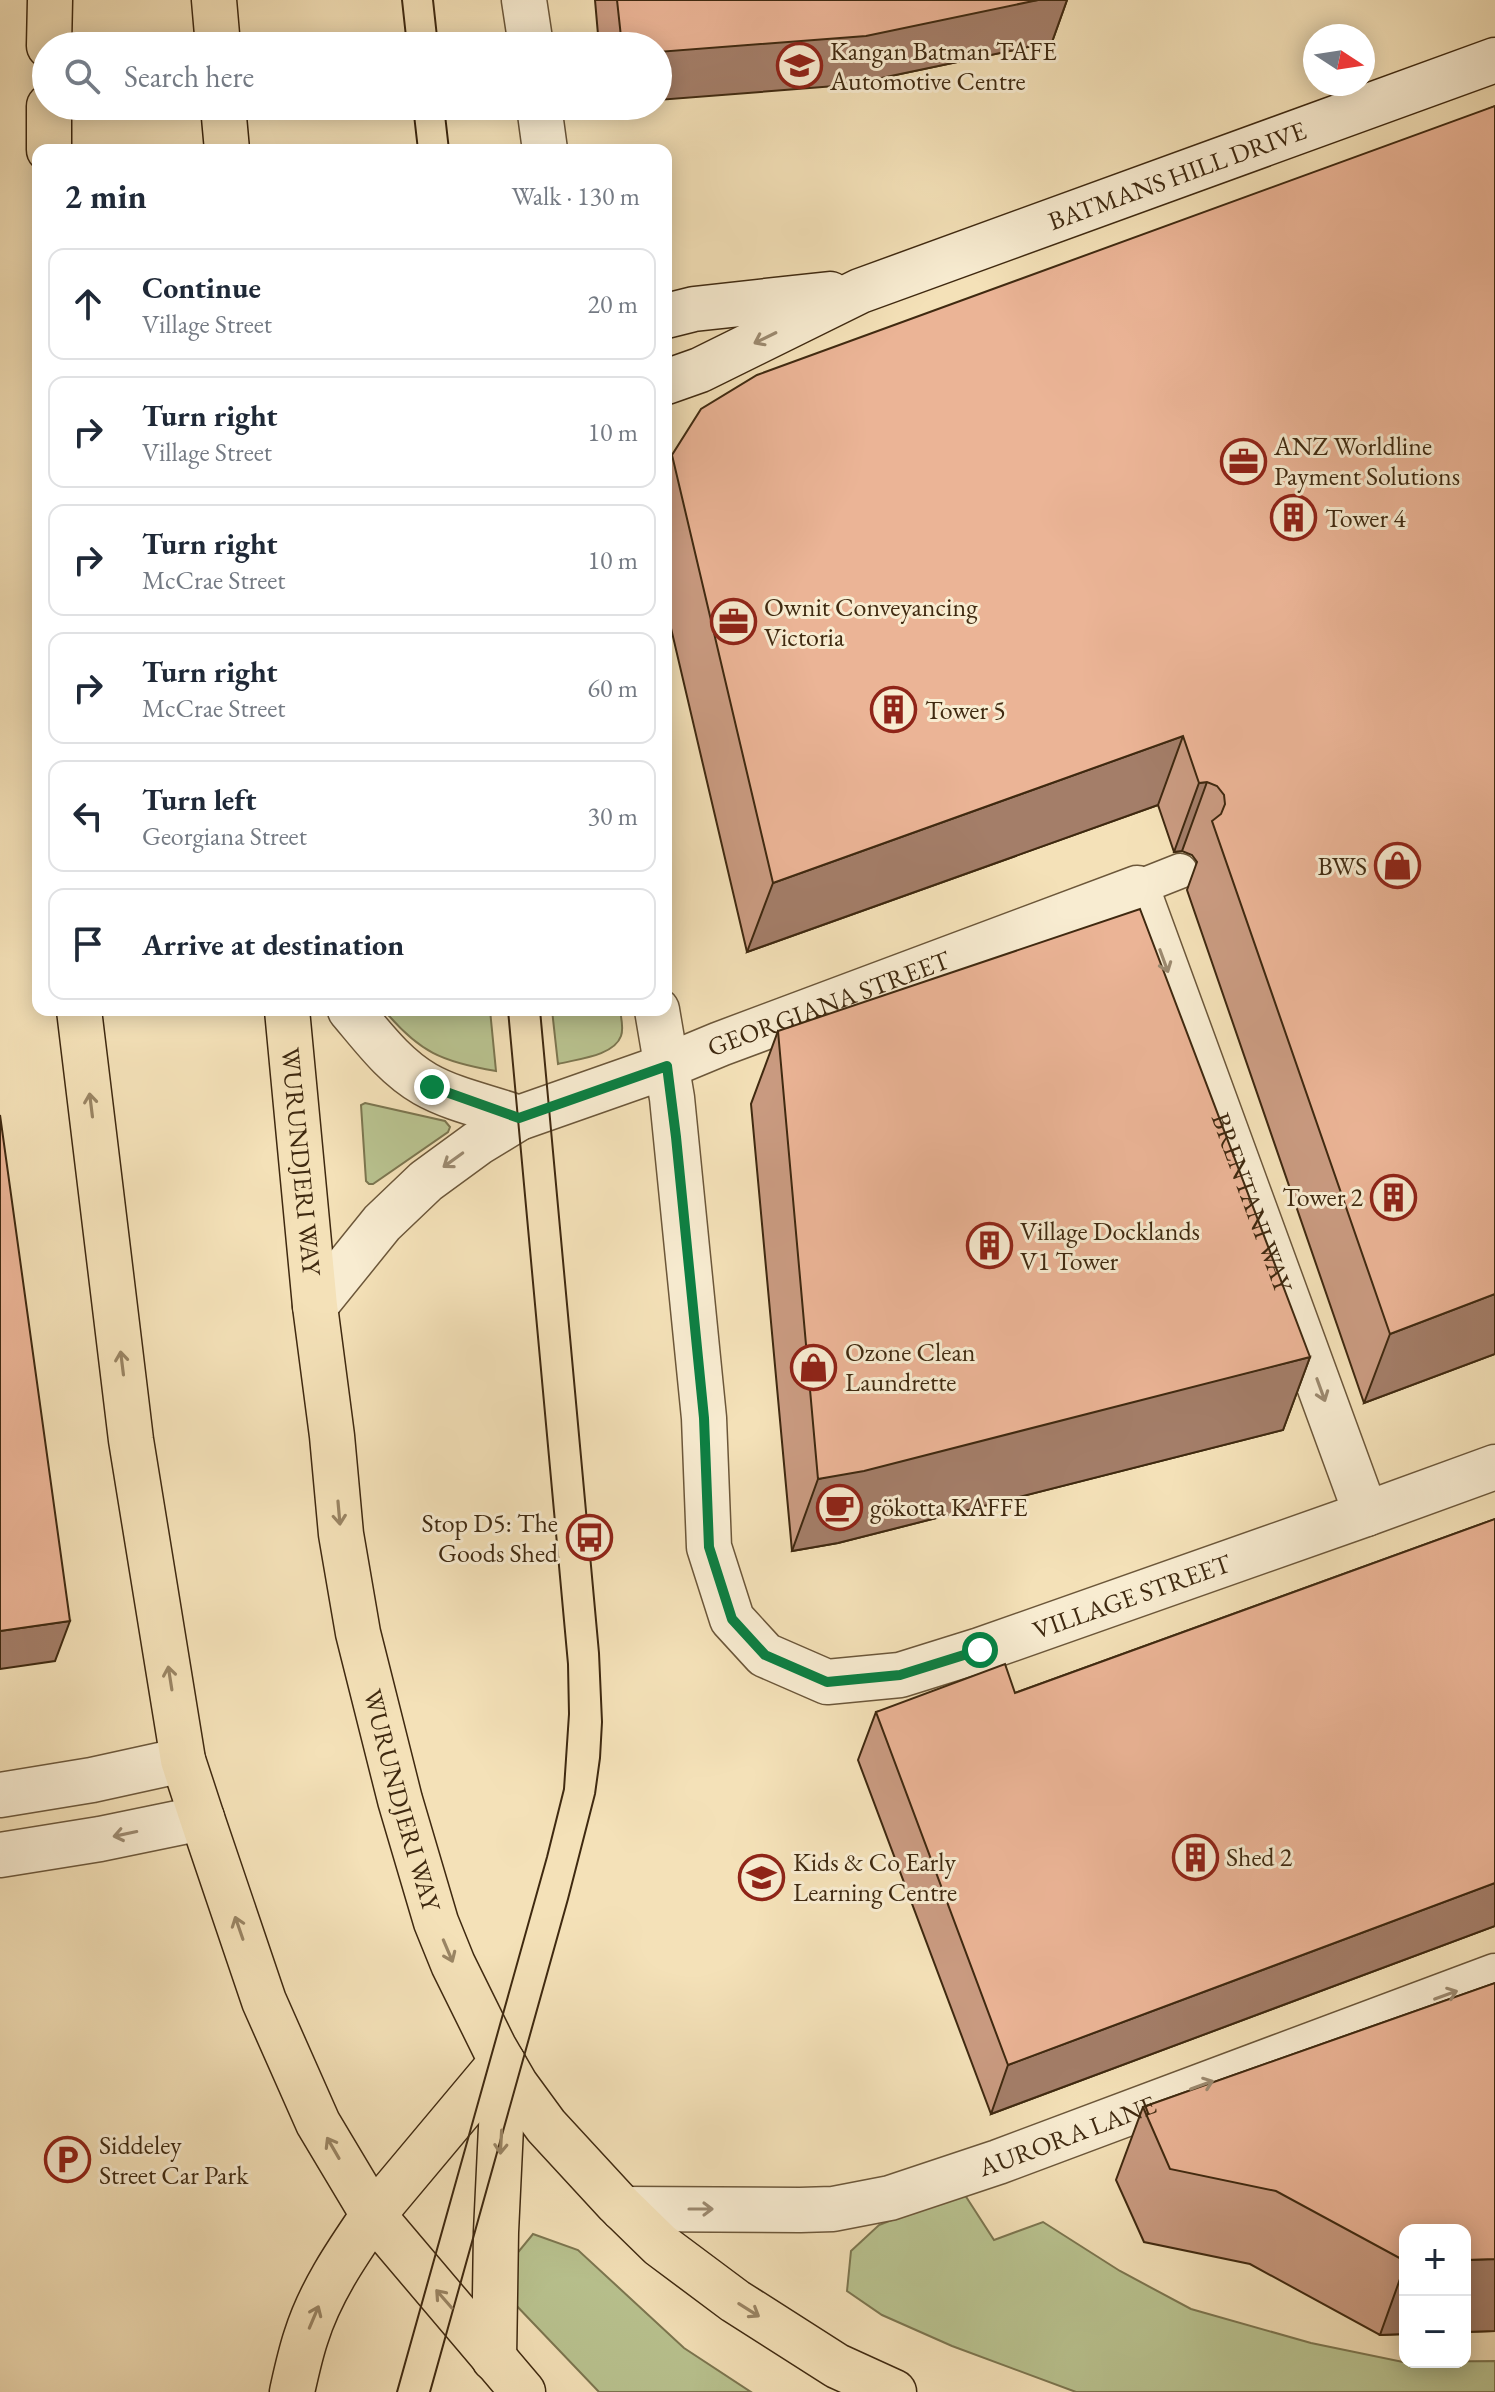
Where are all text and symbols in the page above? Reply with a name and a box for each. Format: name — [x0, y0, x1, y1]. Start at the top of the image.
north arrow — [1303, 24, 1375, 96]
search box — [32, 32, 672, 120]
place label: Kangan Batman TAFE Automotive Centre — [829, 34, 1057, 98]
school or university icon: Kangan Batman TAFE Automotive Centre — [775, 42, 823, 90]
icon: search — [60, 54, 104, 98]
text: Search here — [124, 57, 254, 96]
street label: BATMANS HILL DRIVE — [1043, 113, 1311, 238]
text: 2 min — [64, 174, 147, 218]
text: Walk · 130 m — [512, 179, 640, 213]
text: Continue — [142, 268, 261, 307]
icon: ahead — [66, 282, 110, 326]
text: 20 m — [588, 287, 638, 321]
text: Village Street — [142, 307, 272, 341]
one-way arrow — [754, 331, 778, 346]
text: Turn right — [142, 396, 278, 435]
icon: right — [66, 410, 110, 454]
text: 10 m — [588, 415, 638, 449]
place label: ANZ Worldline Payment Solutions — [1273, 429, 1460, 493]
text: Village Street — [142, 435, 272, 469]
office icon: ANZ Worldline Payment Solutions — [1219, 437, 1267, 485]
building icon: Tower 4 — [1270, 494, 1318, 542]
place label: Tower 4 — [1325, 501, 1406, 535]
text: Turn right — [142, 524, 278, 563]
icon: right — [66, 538, 110, 582]
text: 10 m — [588, 543, 638, 577]
text: McCrae Street — [142, 563, 285, 597]
place label: Ownit Conveyancing Victoria — [764, 590, 978, 654]
office icon: Ownit Conveyancing Victoria — [709, 598, 757, 646]
text: Turn right — [142, 652, 278, 691]
icon: right — [66, 666, 110, 710]
text: 60 m — [588, 671, 638, 705]
building icon: Tower 5 — [870, 686, 918, 734]
text: McCrae Street — [142, 691, 285, 725]
place label: Tower 5 — [925, 693, 1006, 727]
text: Turn left — [142, 780, 256, 819]
icon: left — [66, 794, 110, 838]
text: 30 m — [588, 799, 638, 833]
text: Georgiana Street — [142, 819, 307, 853]
shop icon: BWS — [1374, 842, 1422, 890]
place label: BWS — [1317, 849, 1367, 883]
icon: arrive — [66, 922, 110, 966]
text: Arrive at destination — [142, 925, 404, 964]
street label: GEORGIANA STREET — [702, 942, 955, 1064]
one-way arrow — [1158, 949, 1172, 973]
street label: WURUNDJERI WAY — [274, 1046, 329, 1279]
route end — [414, 1069, 450, 1105]
one-way arrow — [83, 1092, 98, 1119]
street label: BRENTANI WAY — [1204, 1108, 1301, 1298]
one-way arrow — [443, 1151, 465, 1168]
building icon: Tower 2 — [1370, 1173, 1418, 1221]
place label: Tower 2 — [1282, 1180, 1364, 1214]
place label: Village Docklands V1 Tower — [1020, 1214, 1200, 1278]
building icon: Village Docklands V1 Tower — [965, 1222, 1013, 1270]
place label: Ozone Clean Laundrette — [845, 1335, 976, 1399]
shop icon: Ozone Clean Laundrette — [790, 1343, 838, 1391]
one-way arrow — [114, 1350, 129, 1377]
one-way arrow — [1315, 1377, 1329, 1401]
cafe icon: gökotta KAFFE — [815, 1483, 863, 1531]
place label: gökotta KAFFE — [870, 1490, 1028, 1524]
one-way arrow — [332, 1500, 347, 1526]
place label: Stop D5: The Goods Shed — [421, 1506, 559, 1570]
bus stop icon: Stop D5: The Goods Shed — [565, 1514, 613, 1562]
street label: VILLAGE STREET — [1028, 1546, 1236, 1647]
route start — [962, 1632, 998, 1668]
one-way arrow — [162, 1665, 177, 1691]
street label: WURUNDJERI WAY — [356, 1685, 449, 1917]
one-way arrow — [113, 1827, 139, 1842]
building icon: Shed 2 — [1171, 1833, 1219, 1881]
place label: Shed 2 — [1226, 1840, 1293, 1874]
place label: Kids & Co Early Learning Centre — [793, 1845, 957, 1909]
school or university icon: Kids & Co Early Learning Centre — [738, 1853, 786, 1901]
one-way arrow — [231, 1915, 246, 1940]
one-way arrow — [441, 1938, 456, 1962]
one-way arrow — [1433, 1987, 1457, 2001]
one-way arrow — [1189, 2077, 1214, 2092]
street label: AURORA LANE — [973, 2087, 1161, 2185]
place label: Siddeley Street Car Park — [99, 2128, 249, 2192]
one-way arrow — [493, 2128, 508, 2155]
parking icon: Siddeley Street Car Park — [44, 2136, 92, 2184]
one-way arrow — [325, 2137, 341, 2160]
one-way arrow — [687, 2201, 714, 2217]
map controls — [1399, 2224, 1471, 2368]
button: + — [1399, 2224, 1471, 2296]
one-way arrow — [435, 2289, 453, 2310]
button: − — [1399, 2296, 1471, 2368]
one-way arrow — [737, 2303, 760, 2319]
one-way arrow — [307, 2305, 322, 2330]

